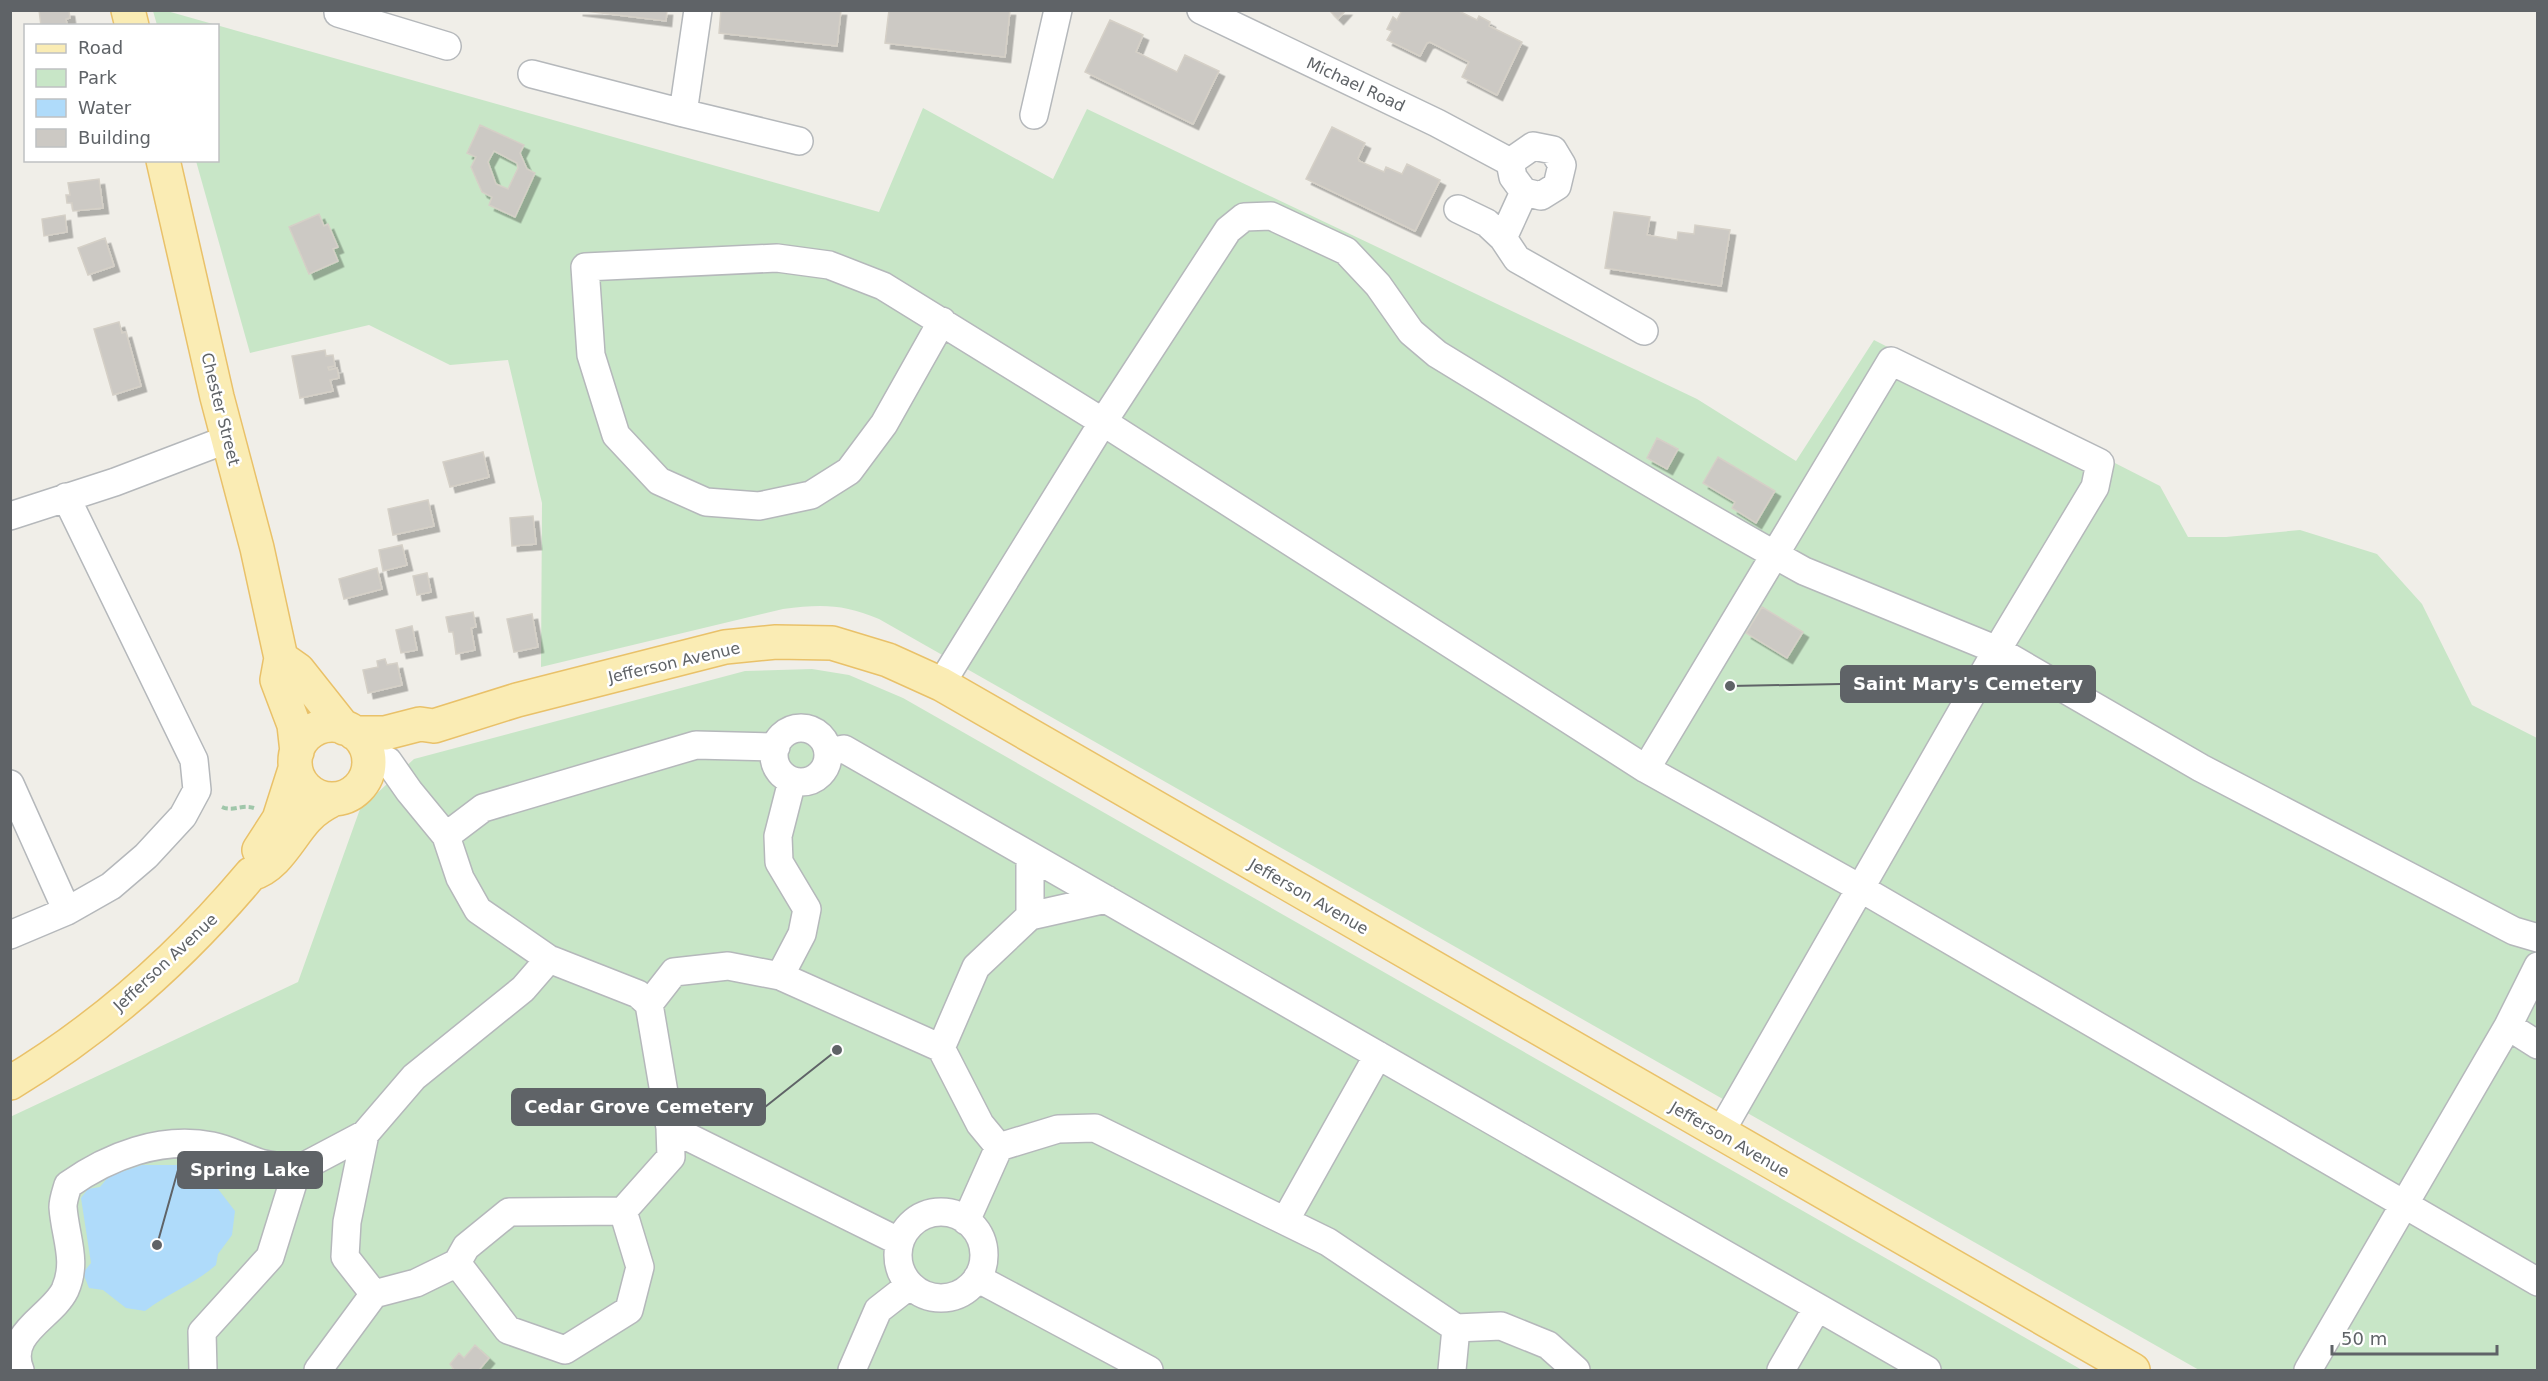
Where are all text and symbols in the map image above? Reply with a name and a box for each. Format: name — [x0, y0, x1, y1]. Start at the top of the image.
legend — [24, 24, 219, 162]
text: Road — [78, 37, 123, 58]
street label: Michael Road — [1304, 53, 1408, 116]
text: Park — [78, 67, 117, 88]
text: Water — [78, 97, 132, 118]
text: Building — [78, 127, 151, 148]
street label: Chester Street — [197, 351, 244, 468]
street label: Jefferson Avenue — [605, 638, 742, 687]
callout: Saint Mary's Cemetery — [1841, 666, 2095, 702]
text: Saint Mary's Cemetery — [1853, 673, 2083, 694]
street label: Jefferson Avenue — [1245, 854, 1372, 938]
street label: Jefferson Avenue — [109, 909, 221, 1016]
callout: Cedar Grove Cemetery — [512, 1089, 765, 1125]
text: Cedar Grove Cemetery — [524, 1096, 754, 1117]
street label: Jefferson Avenue — [1666, 1097, 1793, 1181]
callout: Spring Lake — [178, 1152, 322, 1188]
text: Spring Lake — [190, 1159, 310, 1180]
scale bar — [2332, 1318, 2497, 1356]
text: 50 m — [2341, 1328, 2387, 1349]

